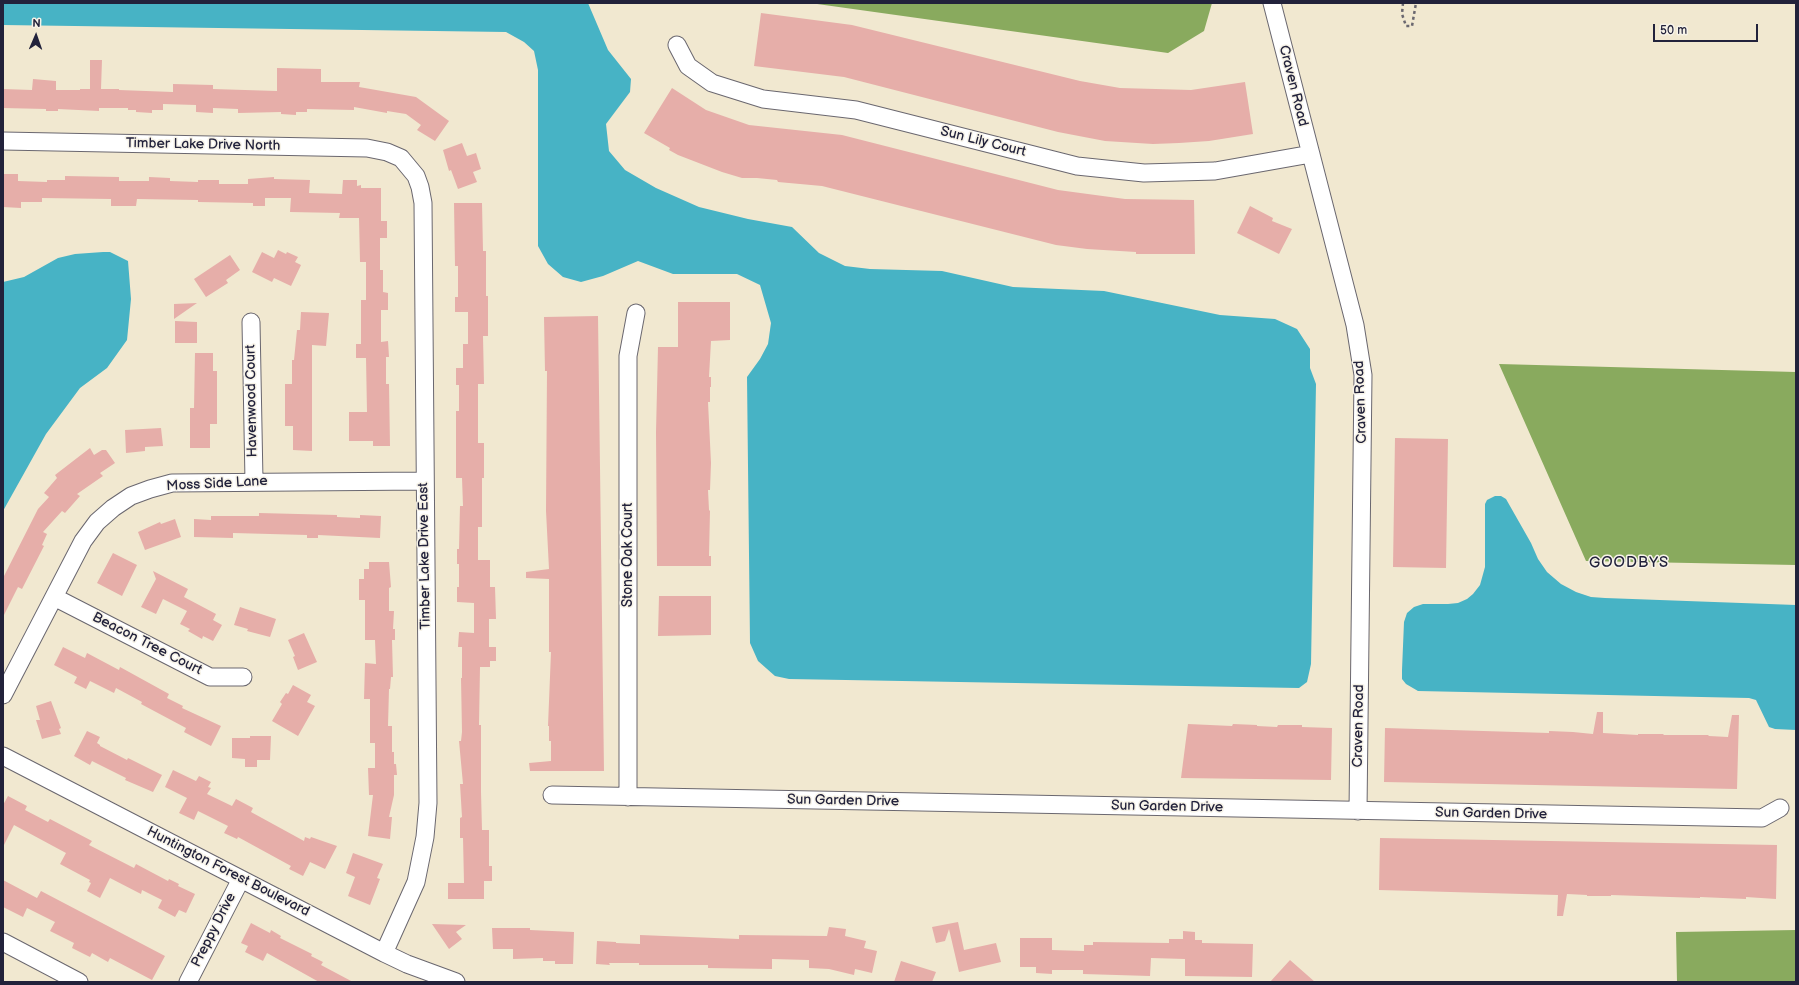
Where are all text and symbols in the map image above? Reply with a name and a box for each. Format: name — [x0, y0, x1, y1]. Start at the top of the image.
north arrow — [16, 16, 56, 56]
scale bar — [1655, 16, 1760, 42]
text: N — [32, 17, 41, 30]
text: 50 m — [1660, 23, 1687, 38]
street label: Craven Road — [1275, 44, 1311, 128]
street label: Sun Lily Court — [938, 123, 1028, 161]
street label: Timber Lake Drive North — [126, 135, 280, 155]
street label: Havenwood Court — [243, 344, 261, 458]
street label: Craven Road — [1351, 360, 1371, 444]
street label: Moss Side Lane — [166, 473, 268, 495]
street label: Timber Lake Drive East — [415, 482, 435, 630]
street label: Stone Oak Court — [620, 503, 636, 607]
district label: GOODBYS — [1589, 554, 1669, 572]
street label: Beacon Tree Court — [89, 609, 205, 679]
street label: Craven Road — [1350, 684, 1368, 768]
street label: Sun Garden Drive — [787, 792, 899, 810]
street label: Sun Garden Drive — [1111, 798, 1223, 816]
street label: Sun Garden Drive — [1435, 805, 1547, 823]
street label: Huntington Forest Boulevard — [144, 824, 312, 920]
street label: Preppy Drive — [188, 890, 240, 970]

